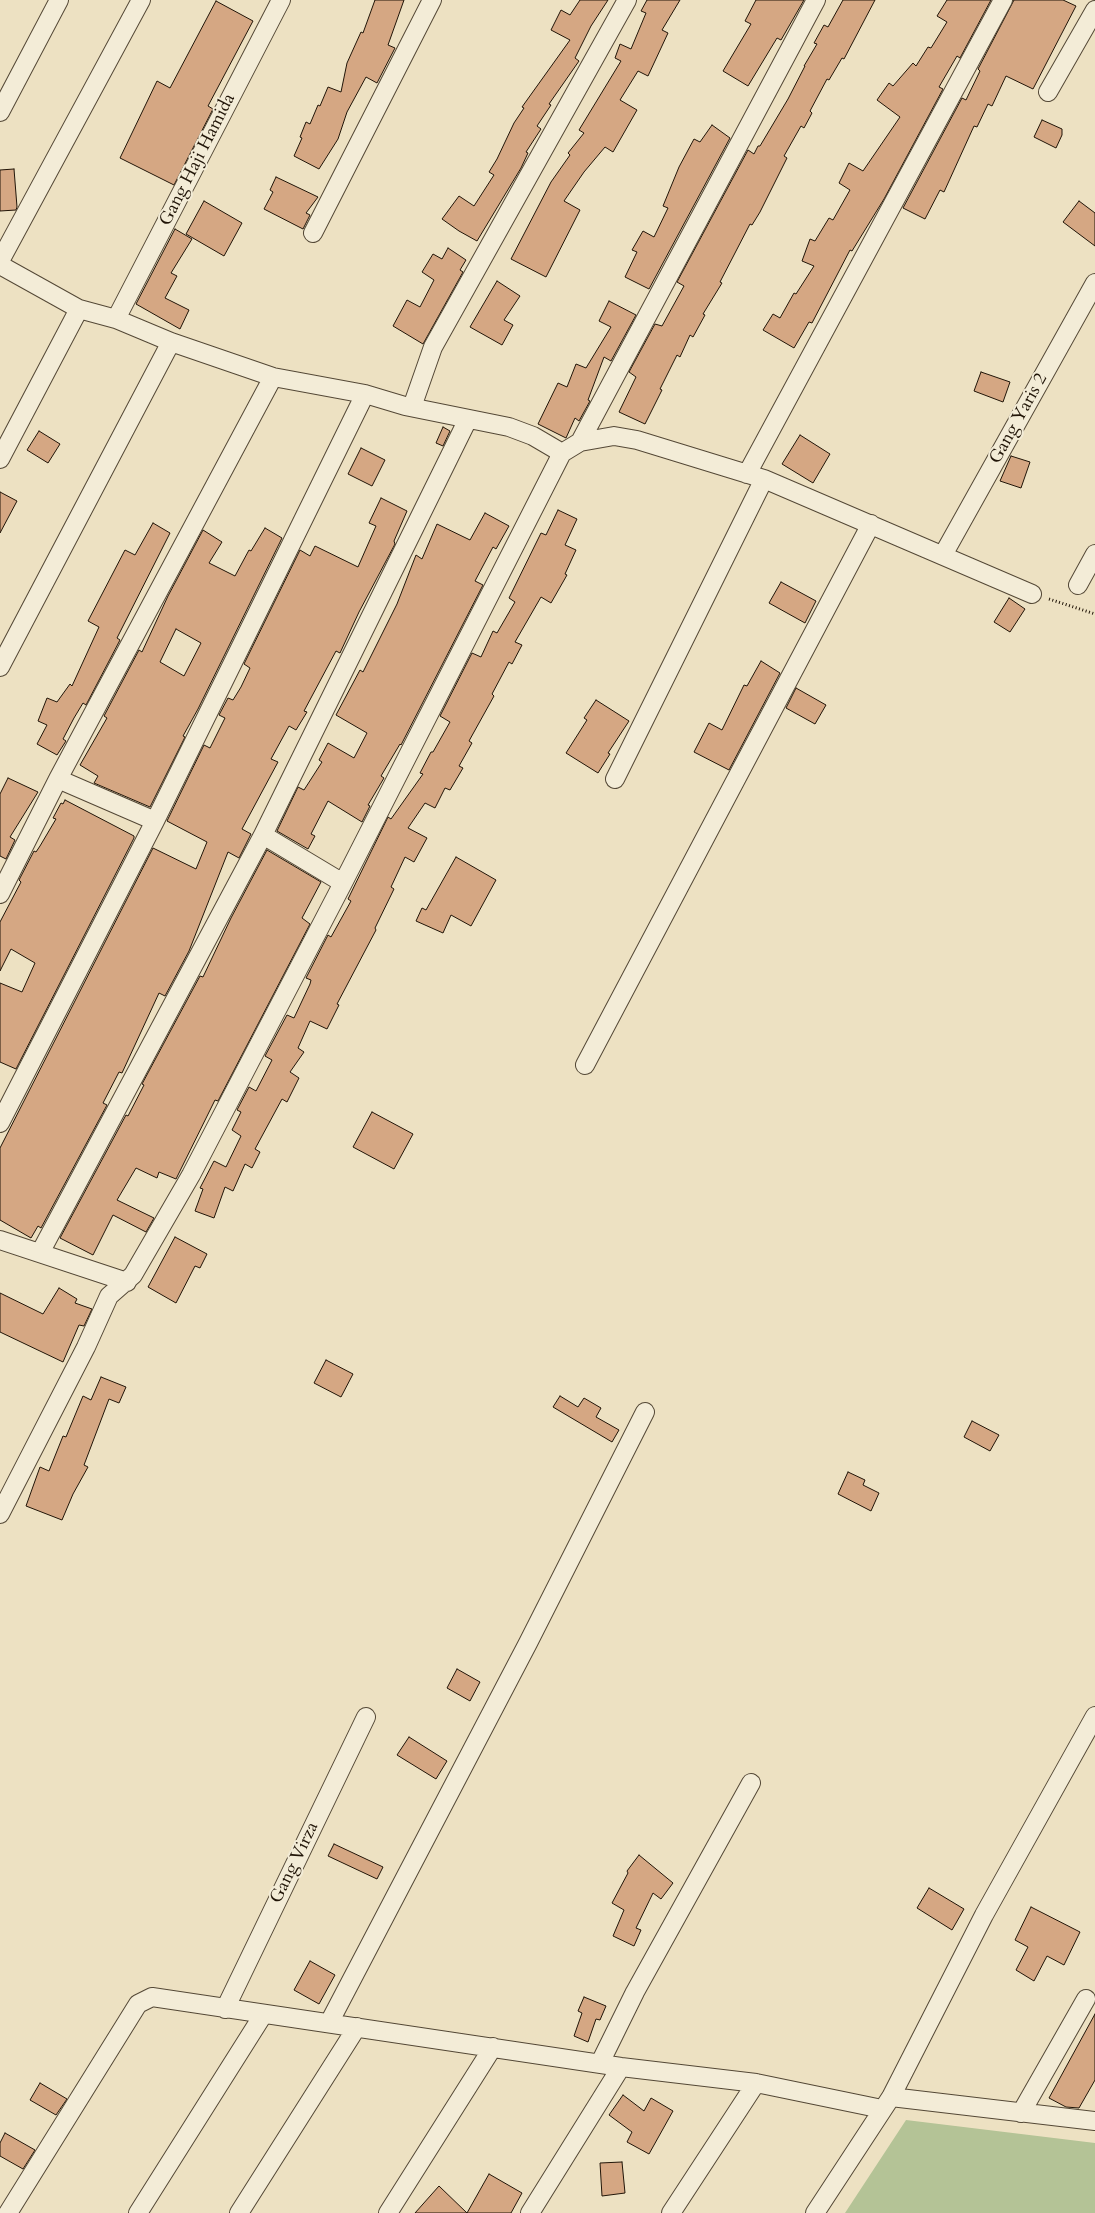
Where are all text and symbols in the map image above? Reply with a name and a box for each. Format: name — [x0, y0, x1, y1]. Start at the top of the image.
street label: Gang Haji Hamida — [155, 90, 241, 230]
street label: Gang Yaris 2 — [985, 370, 1053, 468]
street label: Gang Virza — [266, 1819, 324, 1907]

